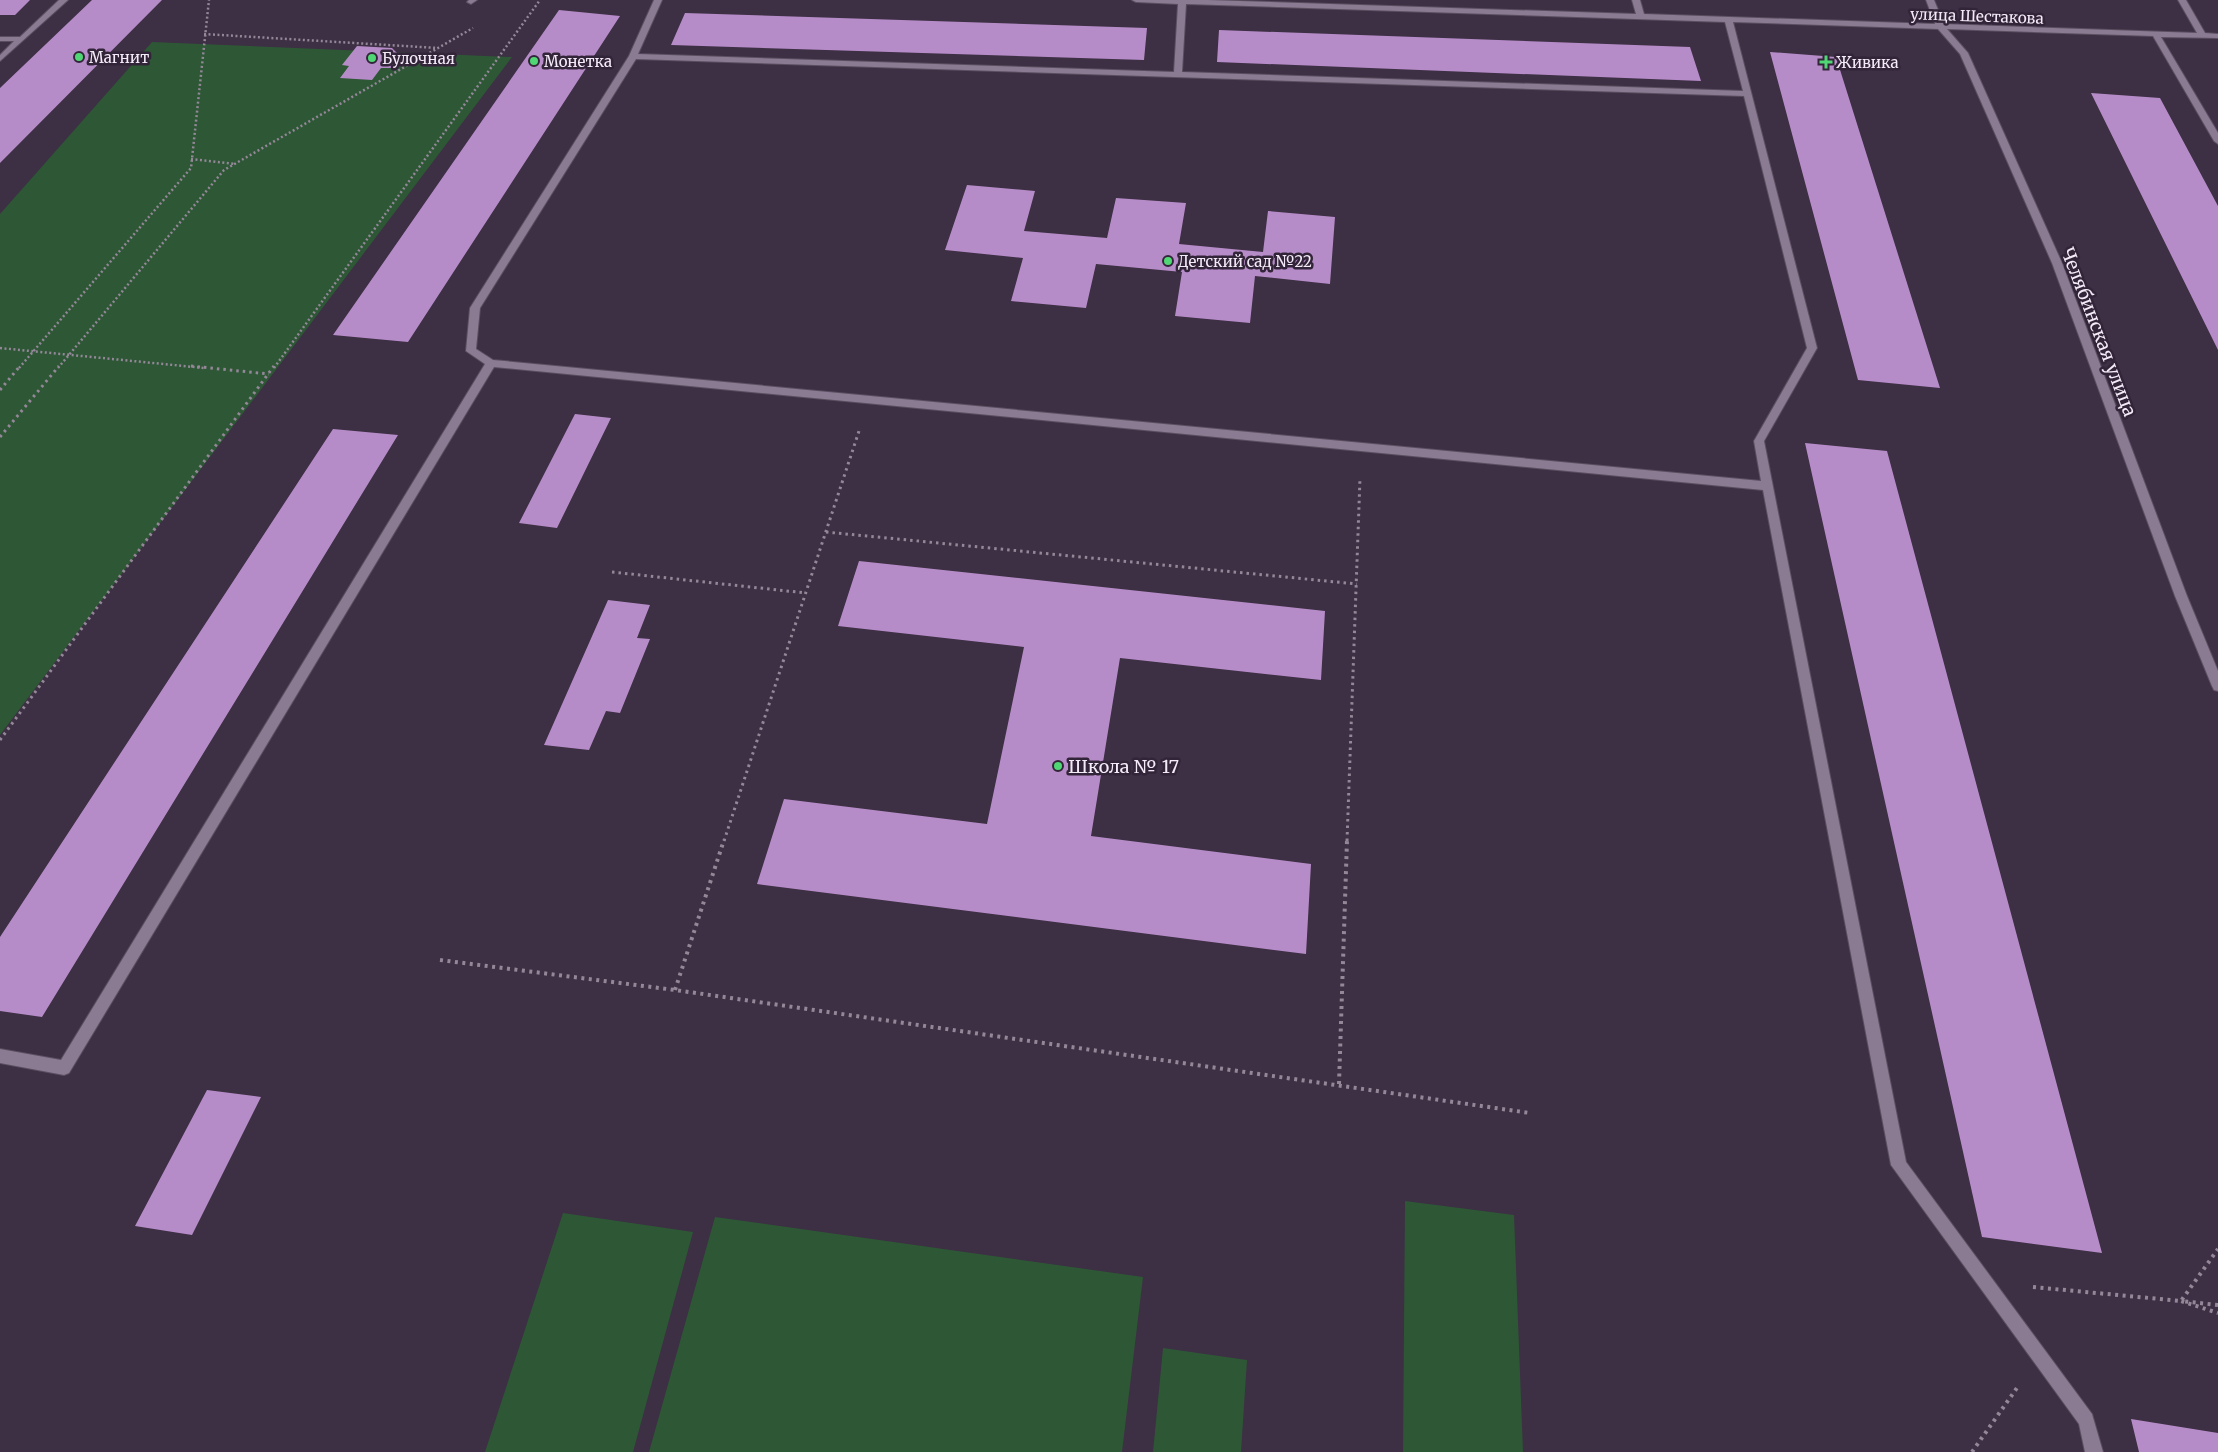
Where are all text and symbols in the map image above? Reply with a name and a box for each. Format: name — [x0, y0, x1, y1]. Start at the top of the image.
street label: улица Шестакова — [1910, 4, 2044, 28]
place label: Магнит — [89, 48, 149, 67]
place label: Булочная — [382, 49, 455, 68]
marker: Магнит — [73, 51, 85, 63]
marker: Булочная — [366, 52, 378, 64]
place label: Монетка — [544, 52, 612, 71]
place label: Живика — [1836, 53, 1899, 72]
marker: Монетка — [528, 55, 540, 67]
marker: Живика — [1820, 56, 1832, 68]
street label: Челябинская улица — [2056, 244, 2142, 420]
place label: Детский сад №22 — [1178, 252, 1312, 271]
marker: Детский сад №22 — [1162, 255, 1174, 267]
place label: Школа № 17 — [1068, 755, 1179, 778]
marker: Школа № 17 — [1052, 760, 1064, 772]

